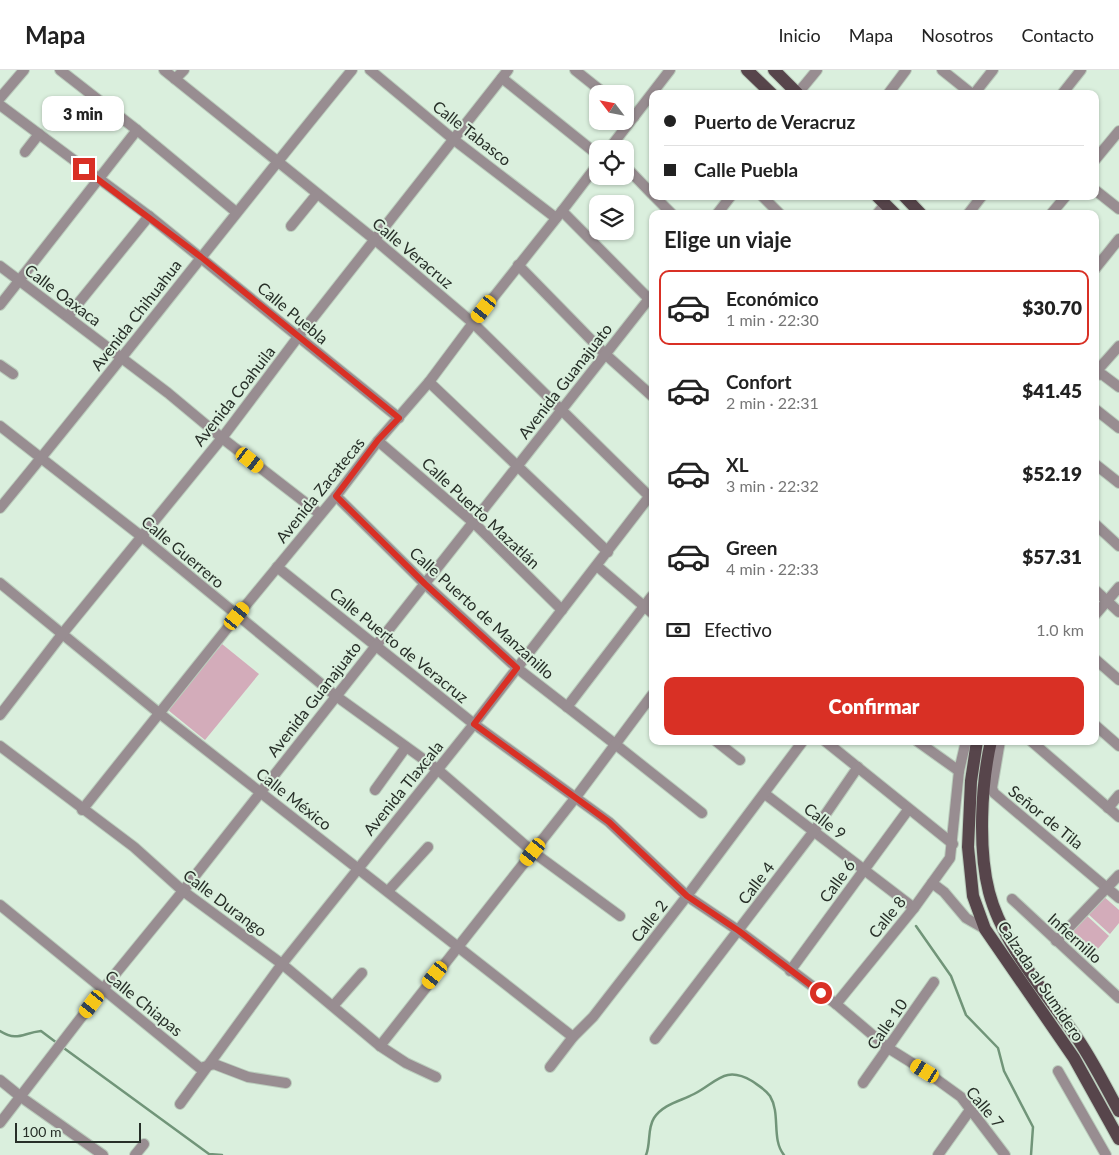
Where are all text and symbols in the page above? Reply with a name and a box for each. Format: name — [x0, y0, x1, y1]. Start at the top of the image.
text: Mapa — [25, 20, 85, 49]
text: Inicio — [778, 24, 821, 46]
text: Mapa — [849, 24, 893, 46]
text: Nosotros — [921, 24, 993, 46]
text: Contacto — [1021, 24, 1094, 46]
north arrow — [589, 85, 634, 130]
map controls — [589, 85, 634, 240]
street label: Calle Tabasco — [429, 96, 515, 169]
callout: 3 min — [43, 97, 125, 132]
text: 3 min — [63, 104, 103, 123]
text: Puerto de Veracruz — [694, 110, 855, 133]
button: locate — [589, 140, 634, 185]
route end — [73, 158, 95, 180]
text: Calle Puebla — [694, 158, 798, 181]
button: layers — [589, 195, 634, 240]
street label: Calle Veracruz — [369, 213, 458, 292]
text: Elige un viaje — [664, 226, 792, 253]
street label: Avenida Chihuahua — [86, 255, 185, 374]
street label: Calle Oaxaca — [21, 260, 105, 330]
street label: Calle Puebla — [254, 278, 332, 348]
icon: car — [666, 285, 711, 330]
text: Económico — [726, 287, 819, 310]
car — [468, 293, 499, 325]
text: $30.70 — [1022, 296, 1082, 319]
text: 1 min · 22:30 — [726, 310, 819, 329]
street label: Avenida Guanajuato — [514, 319, 616, 442]
street label: Avenida Coahuila — [189, 342, 278, 449]
icon: car — [666, 368, 711, 413]
text: Confort — [726, 370, 791, 393]
text: $41.45 — [1022, 379, 1082, 402]
text: 2 min · 22:31 — [726, 393, 819, 412]
street label: Avenida Zacatecas — [271, 433, 368, 546]
car — [233, 445, 266, 475]
icon: car — [666, 451, 711, 496]
street label: Calle Puerto Mazatlán — [418, 453, 544, 572]
text: XL — [726, 453, 749, 476]
text: $52.19 — [1022, 462, 1082, 485]
text: 3 min · 22:32 — [726, 476, 819, 495]
street label: Calle Guerrero — [138, 512, 228, 592]
icon: car — [666, 534, 711, 579]
text: Green — [726, 536, 777, 559]
street label: Calle Puerto de Manzanillo — [406, 543, 559, 683]
text: $57.31 — [1022, 545, 1082, 568]
text: 4 min · 22:33 — [726, 559, 819, 578]
street label: Calle Puerto de Veracruz — [326, 583, 472, 706]
car — [221, 600, 252, 632]
icon: cash — [664, 616, 692, 644]
text: Efectivo — [704, 618, 772, 641]
text: 1.0 km — [1036, 620, 1084, 639]
street label: Avenida Guanajuato — [263, 637, 365, 760]
button: Confirmar — [664, 677, 1084, 735]
street label: Avenida Tlaxcala — [359, 737, 446, 839]
street label: Calle México — [253, 763, 336, 834]
street label: Señor de Tila — [1005, 781, 1088, 853]
street label: Calle 9 — [801, 798, 850, 843]
car — [517, 836, 548, 868]
street label: Calle 6 — [815, 856, 858, 906]
street label: Calle 4 — [734, 858, 778, 908]
street label: Calle Durango — [180, 865, 271, 940]
street label: Calle 8 — [864, 892, 909, 941]
street label: Calle 2 — [626, 896, 671, 945]
street label: Infiernillo — [1044, 908, 1106, 967]
street label: Calzada al Sumidero — [994, 917, 1089, 1044]
car — [419, 959, 450, 991]
street label: Calle Chiapas — [102, 966, 187, 1040]
route start — [810, 982, 832, 1004]
car — [76, 988, 107, 1020]
street label: Calle 10 — [862, 995, 911, 1053]
car — [908, 1057, 941, 1085]
street label: Calle 7 — [963, 1082, 1008, 1131]
scale bar — [15, 1120, 141, 1143]
text: 100 m — [22, 1123, 61, 1140]

